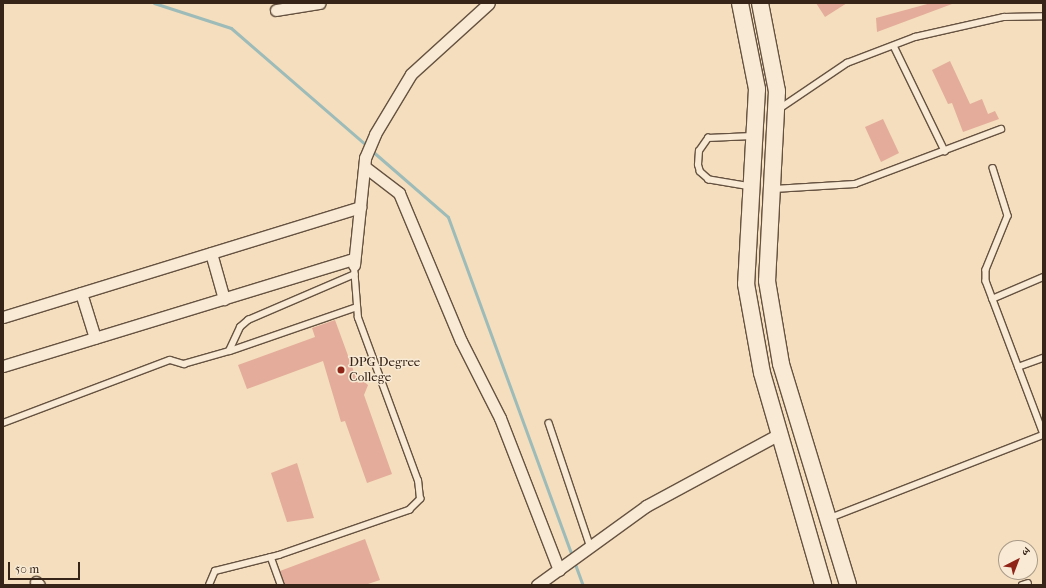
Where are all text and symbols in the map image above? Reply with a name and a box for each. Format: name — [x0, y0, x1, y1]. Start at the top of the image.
place label: DPG Degree College — [349, 355, 420, 386]
marker: DPG Degree College — [336, 365, 346, 375]
north arrow — [998, 540, 1038, 580]
text: उ — [1019, 545, 1032, 558]
scale bar — [10, 554, 82, 580]
text: 50 m — [15, 562, 39, 576]

